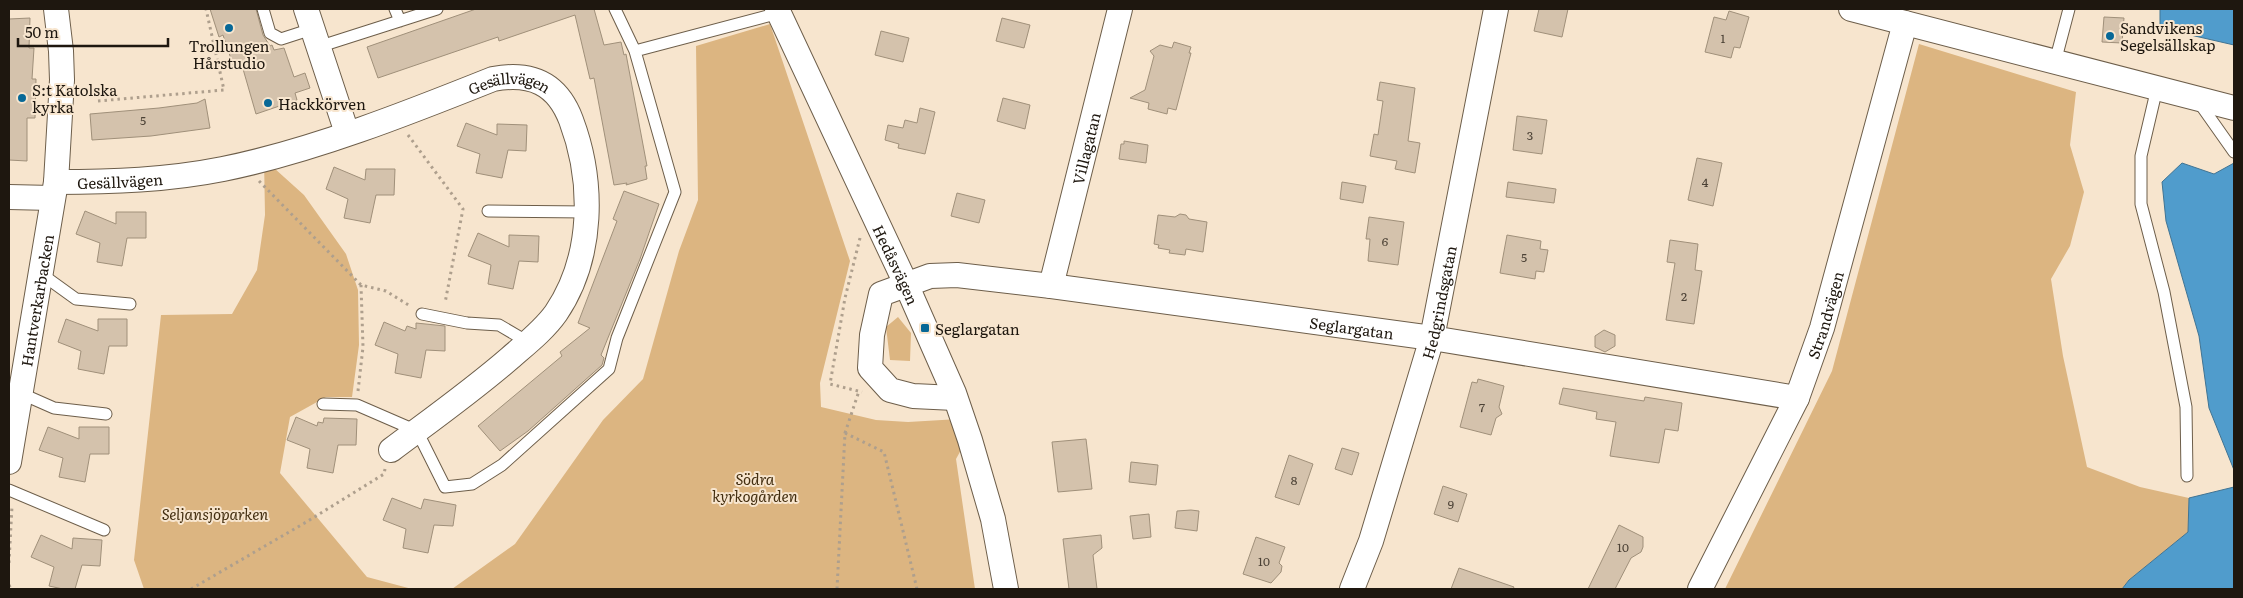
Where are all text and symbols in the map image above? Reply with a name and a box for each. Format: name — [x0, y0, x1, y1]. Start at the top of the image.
scale bar — [18, 15, 168, 47]
place label: Sandvikens Segelsällskap — [2120, 16, 2215, 56]
text: 50 m — [25, 20, 59, 43]
marker: Trollungen Hårstudio — [223, 22, 235, 34]
house number: 1 — [1721, 29, 1726, 47]
marker: Sandvikens Segelsällskap — [2104, 30, 2116, 42]
place label: Trollungen Hårstudio — [188, 34, 270, 74]
street label: Gesällvägen — [464, 65, 556, 99]
place label: S:t Katolska kyrka — [32, 78, 118, 118]
marker: S:t Katolska kyrka — [16, 92, 28, 104]
place label: Hackkörven — [278, 92, 366, 115]
marker: Hackkörven — [262, 97, 274, 109]
street label: Villagatan — [1065, 110, 1105, 187]
house number: 5 — [140, 111, 146, 129]
house number: 3 — [1527, 126, 1533, 144]
street label: Gesällvägen — [77, 166, 164, 193]
house number: 4 — [1702, 173, 1709, 191]
street label: Hedåsvägen — [868, 220, 925, 308]
street label: Hantverkarbacken — [14, 232, 59, 368]
house number: 6 — [1382, 232, 1389, 250]
street label: Hedgrindsgatan — [1415, 243, 1461, 362]
house number: 5 — [1521, 248, 1527, 266]
street label: Strandvägen — [1800, 268, 1849, 362]
house number: 2 — [1681, 287, 1687, 305]
street label: Seglargatan — [1308, 310, 1395, 344]
place label: Seglargatan — [935, 317, 1020, 340]
marker: Seglargatan — [919, 322, 931, 334]
house number: 7 — [1479, 398, 1485, 416]
park label: Södra kyrkogården — [712, 467, 798, 507]
house number: 8 — [1291, 471, 1298, 489]
house number: 9 — [1448, 495, 1454, 513]
park label: Seljansjöparken — [162, 502, 268, 525]
house number: 10 — [1617, 538, 1629, 556]
house number: 10 — [1258, 552, 1270, 570]

